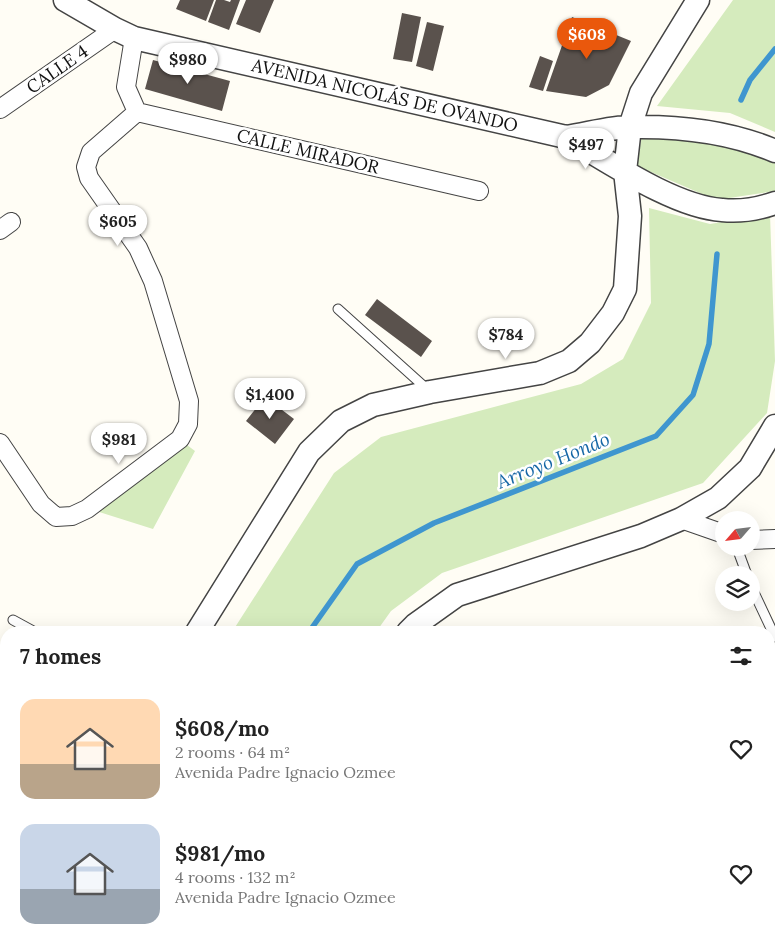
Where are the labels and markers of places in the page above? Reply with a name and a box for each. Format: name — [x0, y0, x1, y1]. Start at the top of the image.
pin: $608 — [557, 18, 617, 60]
pin: $980 — [158, 42, 218, 85]
pin: $497 — [556, 128, 616, 170]
pin: $605 — [88, 204, 148, 247]
pin: $784 — [476, 318, 536, 360]
pin: $1,400 — [229, 378, 311, 420]
pin: $981 — [89, 422, 149, 465]

